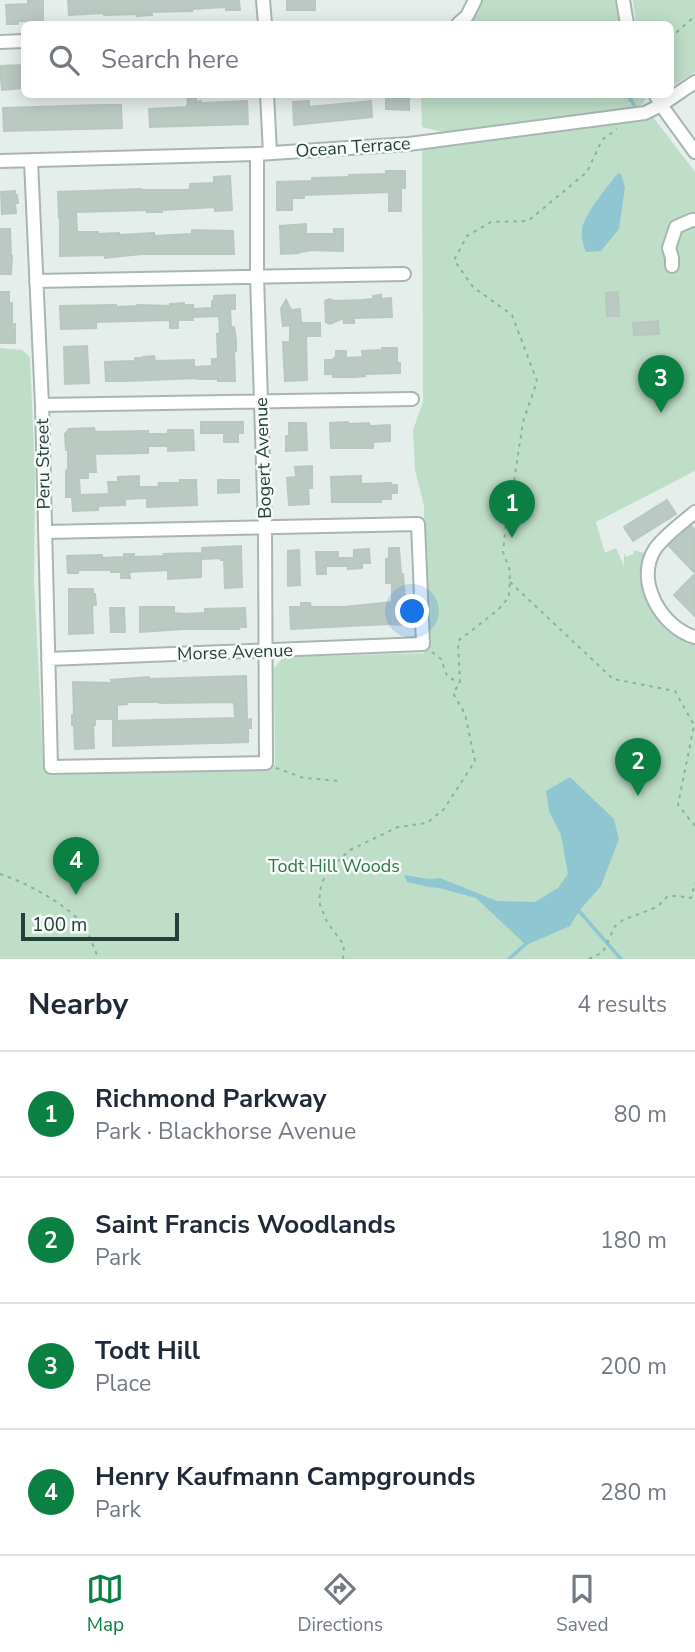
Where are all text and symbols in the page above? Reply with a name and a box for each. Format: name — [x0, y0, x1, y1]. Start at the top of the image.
search box — [21, 21, 674, 98]
icon: search — [45, 41, 83, 79]
text: Search here — [101, 42, 239, 77]
street label: Ocean Terrace — [295, 131, 411, 163]
pin: 3 — [638, 355, 684, 413]
street label: Bogert Avenue — [249, 397, 277, 519]
street label: Peru Street — [30, 418, 56, 510]
pin: 1 — [489, 480, 535, 538]
your location — [395, 594, 429, 628]
street label: Morse Avenue — [177, 638, 293, 666]
pin: 2 — [615, 738, 661, 796]
pin: 4 — [53, 837, 99, 895]
park label: Todt Hill Woods — [268, 854, 400, 878]
scale bar — [21, 910, 178, 942]
text: 100 m — [32, 912, 87, 938]
text: Nearby — [28, 984, 128, 1025]
text: 4 results — [577, 989, 667, 1020]
text: Richmond Parkway — [95, 1081, 326, 1116]
text: 1 — [44, 1099, 58, 1130]
text: 80 m — [614, 1099, 667, 1130]
text: Park · Blackhorse Avenue — [95, 1116, 356, 1147]
text: Saint Francis Woodlands — [95, 1207, 396, 1242]
text: 2 — [44, 1225, 58, 1256]
text: 180 m — [600, 1225, 667, 1256]
text: Park — [95, 1242, 141, 1273]
text: Todt Hill — [95, 1333, 200, 1368]
text: 3 — [44, 1351, 58, 1382]
text: 200 m — [600, 1351, 667, 1382]
text: Place — [95, 1368, 151, 1399]
text: Henry Kaufmann Campgrounds — [95, 1459, 476, 1494]
text: 4 — [44, 1477, 58, 1508]
text: 280 m — [600, 1477, 667, 1508]
text: Park — [95, 1494, 141, 1525]
tab: Map — [86, 1570, 124, 1638]
tab: Directions — [297, 1570, 383, 1638]
tab: Saved — [556, 1570, 609, 1638]

